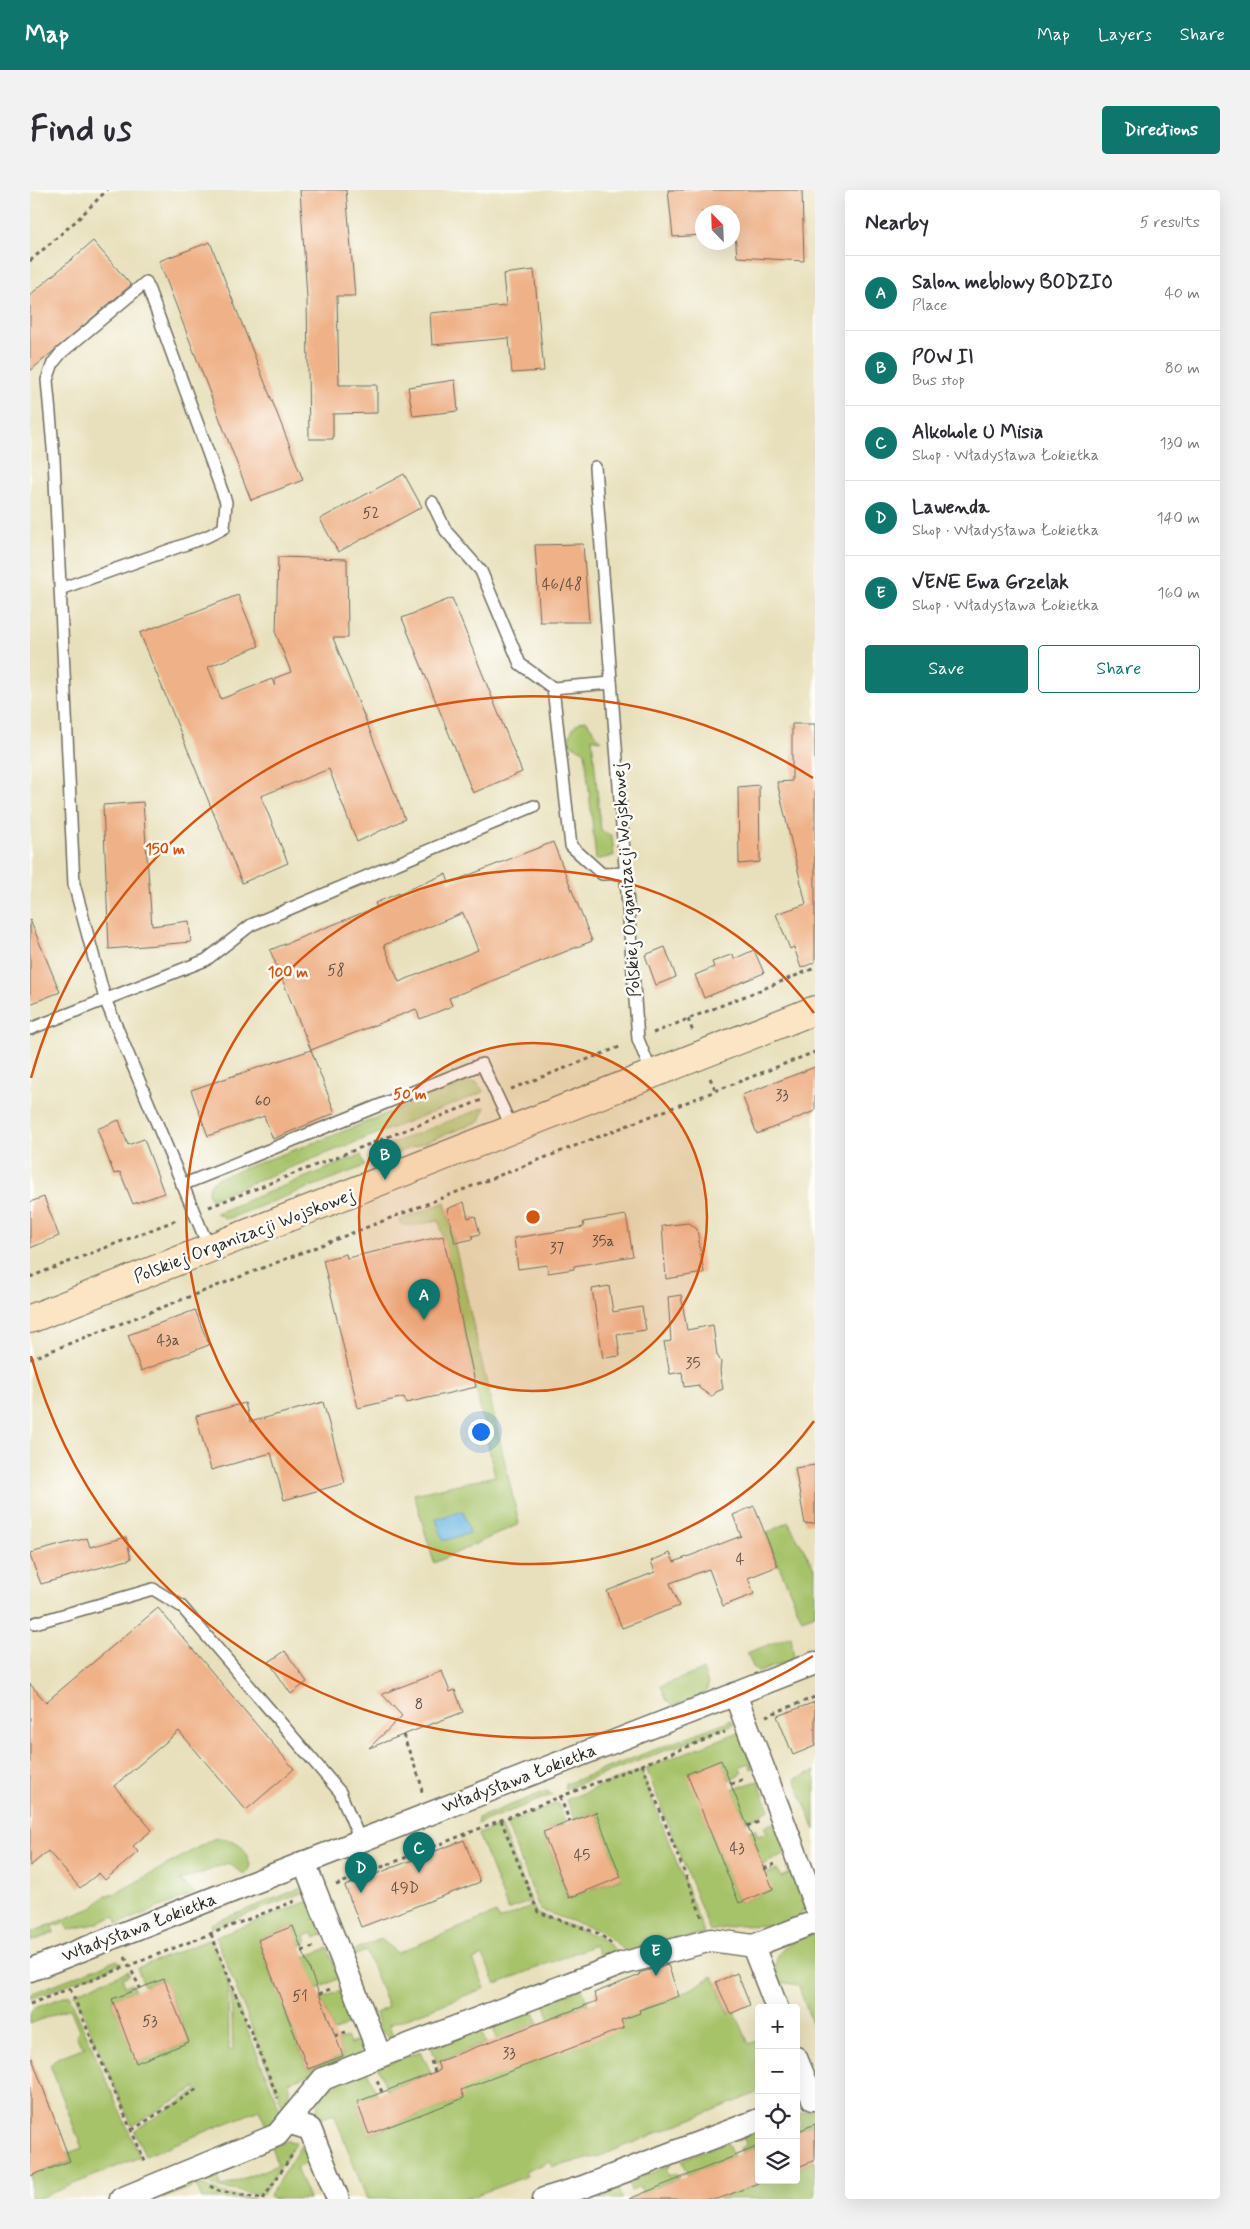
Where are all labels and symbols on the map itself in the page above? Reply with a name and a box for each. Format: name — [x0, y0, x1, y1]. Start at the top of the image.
north arrow — [695, 205, 740, 250]
house number: 52 — [363, 504, 380, 524]
house number: 46/48 — [542, 575, 582, 595]
street label: Polskiej Organizacji Wojskowej — [607, 762, 647, 998]
text: 150 m — [145, 840, 185, 860]
house number: 58 — [327, 961, 345, 981]
text: 100 m — [268, 963, 308, 983]
text: 50 m — [393, 1085, 427, 1105]
house number: 33 — [775, 1086, 789, 1106]
house number: 60 — [255, 1092, 271, 1112]
pin: B — [369, 1139, 401, 1180]
street label: Polskiej Organizacji Wojskowej — [130, 1183, 358, 1289]
centre of rings — [524, 1208, 542, 1226]
house number: 35a — [592, 1232, 615, 1252]
house number: 37 — [550, 1239, 565, 1259]
pin: A — [408, 1279, 440, 1320]
house number: 43a — [157, 1331, 180, 1351]
house number: 35 — [686, 1354, 700, 1374]
your location — [468, 1419, 494, 1445]
house number: 4 — [736, 1550, 745, 1570]
house number: 8 — [415, 1695, 423, 1715]
street label: Władysława Łokietka — [439, 1738, 600, 1819]
pin: C — [403, 1832, 435, 1873]
house number: 43 — [729, 1839, 745, 1859]
house number: 45 — [574, 1846, 590, 1866]
pin: D — [345, 1852, 377, 1893]
house number: 49D — [391, 1879, 419, 1899]
street label: Władysława Łokietka — [59, 1887, 220, 1968]
pin: E — [640, 1935, 672, 1976]
house number: 51 — [292, 1987, 308, 2007]
house number: 53 — [142, 2012, 158, 2032]
house number: 33 — [502, 2044, 516, 2064]

